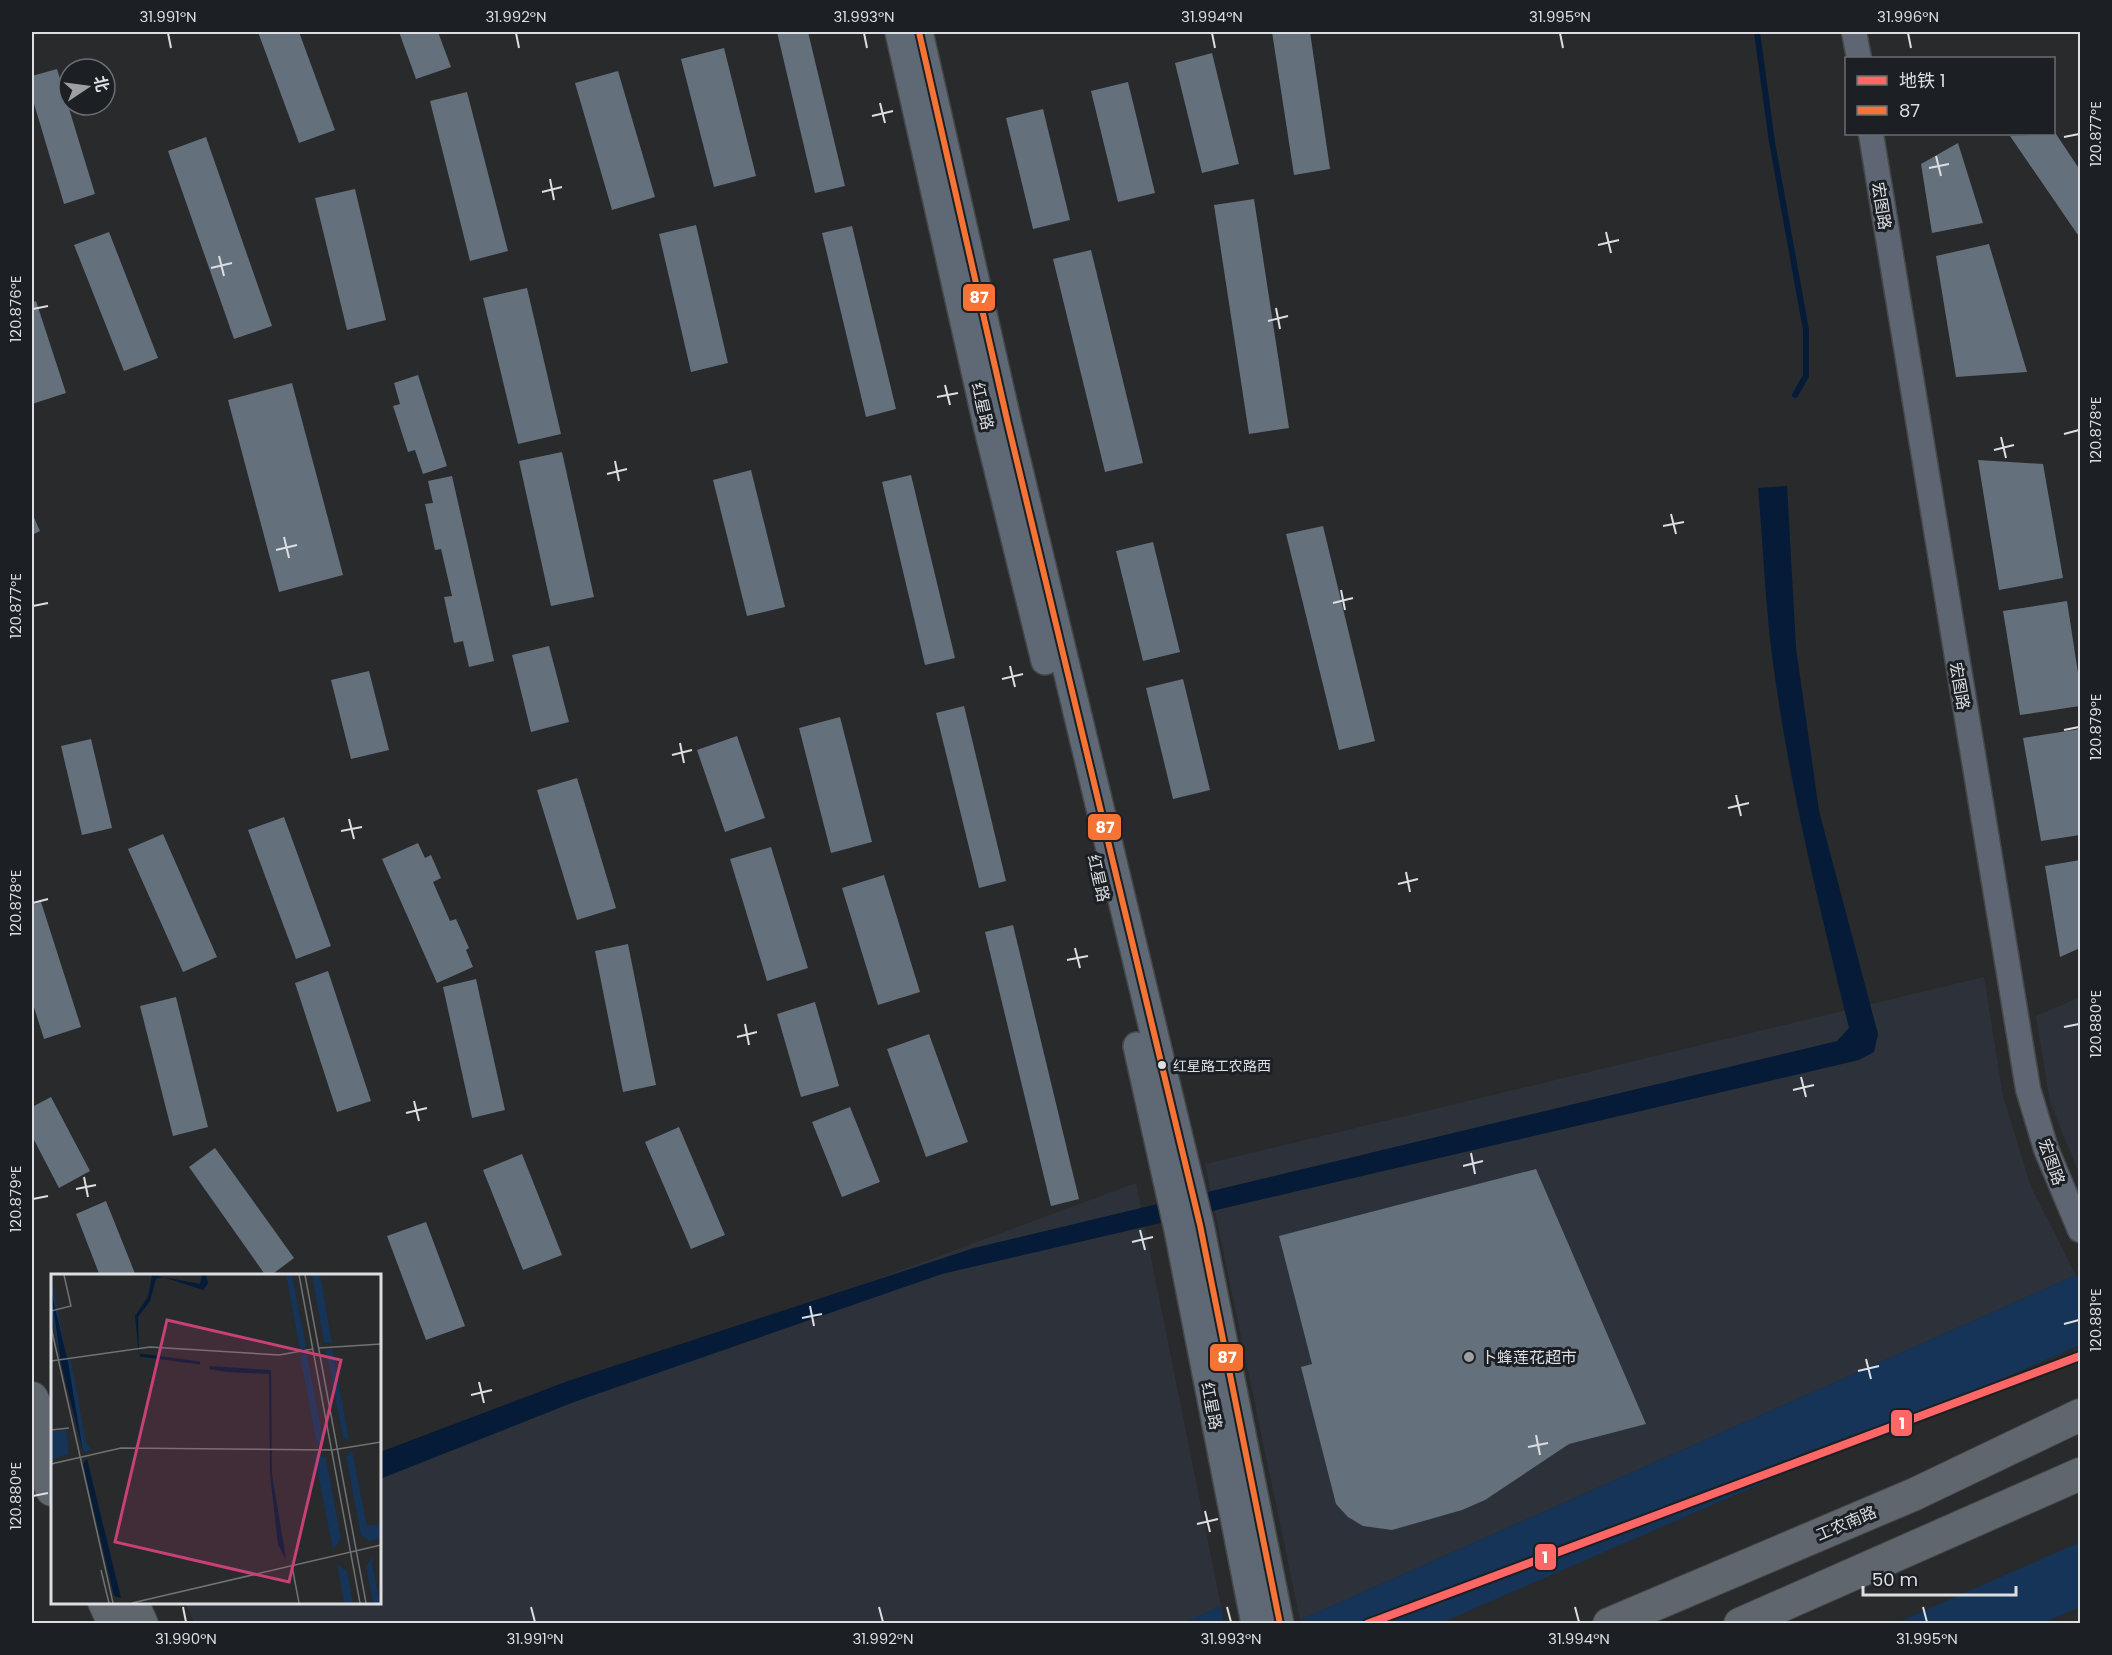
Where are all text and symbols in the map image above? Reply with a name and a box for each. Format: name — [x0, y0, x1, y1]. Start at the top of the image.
text: 31.991°N — [139, 6, 197, 27]
text: 31.992°N — [485, 6, 547, 27]
text: 31.993°N — [833, 6, 895, 27]
text: 31.994°N — [1181, 6, 1243, 27]
text: 31.995°N — [1529, 6, 1591, 27]
text: 31.996°N — [1877, 6, 1939, 27]
north arrow — [57, 57, 117, 117]
legend — [1845, 57, 2055, 135]
text: 地铁 1 — [1899, 68, 1946, 93]
text: 北 — [88, 73, 114, 94]
text: 87 — [1899, 98, 1920, 123]
text: 120.877°E — [2085, 101, 2106, 167]
street label: 宏图路 — [1866, 181, 1897, 232]
text: 120.876°E — [5, 275, 26, 343]
line badge: 87 — [962, 283, 996, 312]
text: 87 — [970, 286, 989, 309]
street label: 红星路 — [966, 380, 999, 432]
text: 120.878°E — [2085, 397, 2106, 463]
text: 120.877°E — [5, 573, 26, 639]
street label: 宏图路 — [1944, 660, 1975, 712]
text: 120.879°E — [2085, 694, 2106, 760]
line badge: 87 — [1087, 813, 1122, 841]
text: 87 — [1096, 816, 1115, 839]
street label: 红星路 — [1082, 852, 1115, 904]
text: 120.878°E — [5, 870, 26, 936]
text: 120.880°E — [2085, 990, 2106, 1058]
place label: 红星路工农路西 — [1173, 1056, 1271, 1076]
marker: 红星路工农路西 — [1156, 1059, 1168, 1071]
street label: 宏图路 — [2033, 1136, 2071, 1189]
text: 120.879°E — [5, 1166, 26, 1232]
inset map — [51, 1274, 381, 1604]
text: 120.881°E — [2085, 1288, 2106, 1352]
line badge: 87 — [1209, 1343, 1244, 1372]
text: 87 — [1218, 1346, 1237, 1369]
place label: 卜蜂莲花超市 — [1481, 1346, 1577, 1369]
marker: 卜蜂莲花超市 — [1462, 1350, 1476, 1364]
street label: 红星路 — [1196, 1380, 1227, 1432]
line badge: 1 — [1890, 1409, 1913, 1437]
text: 1 — [1899, 1412, 1905, 1435]
text: 120.880°E — [5, 1462, 26, 1530]
street label: 工农南路 — [1812, 1500, 1880, 1547]
line badge: 1 — [1534, 1543, 1557, 1571]
text: 1 — [1542, 1546, 1548, 1569]
scale bar — [1863, 1559, 2016, 1597]
text: 50 m — [1872, 1567, 1918, 1592]
text: 31.990°N — [155, 1628, 217, 1649]
text: 31.991°N — [506, 1628, 564, 1649]
text: 31.992°N — [852, 1628, 914, 1649]
text: 31.993°N — [1200, 1628, 1262, 1649]
text: 31.994°N — [1548, 1628, 1610, 1649]
text: 31.995°N — [1896, 1628, 1958, 1649]

